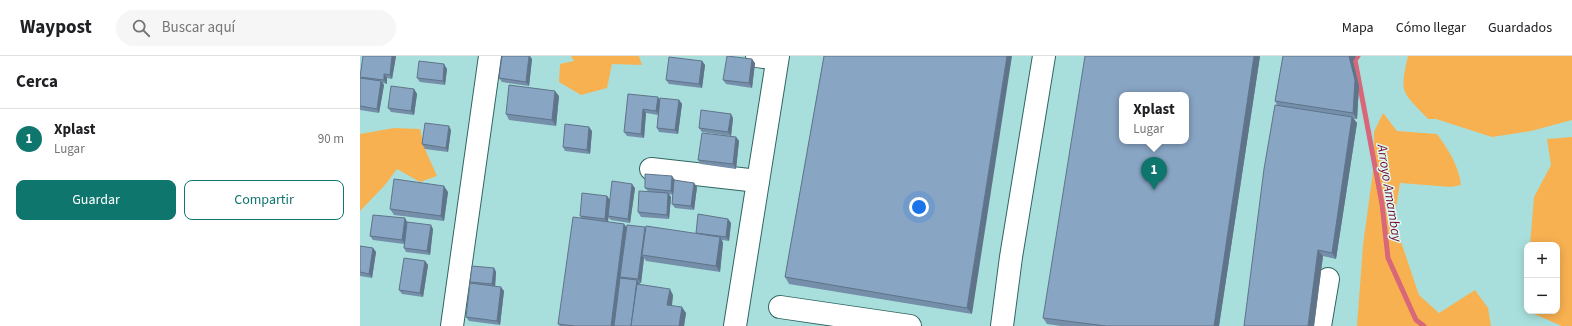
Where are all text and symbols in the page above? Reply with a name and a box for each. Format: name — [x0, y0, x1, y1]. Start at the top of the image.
search box — [116, 10, 396, 46]
text: Waypost — [20, 14, 92, 41]
icon: search — [130, 17, 152, 39]
text: Buscar aquí — [162, 17, 235, 38]
text: Mapa — [1342, 18, 1374, 38]
text: Cómo llegar — [1396, 18, 1466, 38]
text: Guardados — [1488, 18, 1552, 38]
text: Cerca — [16, 70, 58, 94]
popup — [1119, 92, 1189, 144]
text: Xplast — [1133, 99, 1175, 120]
text: Xplast — [54, 119, 95, 140]
text: Lugar — [1133, 120, 1164, 138]
text: 1 — [26, 130, 32, 148]
text: 90 m — [318, 130, 344, 148]
text: Lugar — [54, 140, 85, 158]
water label: Arroyo Amambay — [1371, 142, 1407, 244]
pin: 1 — [1141, 157, 1167, 190]
button: Guardar — [16, 180, 176, 220]
button: Compartir — [184, 180, 344, 220]
your location — [909, 197, 929, 217]
map controls — [1524, 242, 1560, 314]
button: + — [1524, 242, 1560, 278]
button: − — [1524, 278, 1560, 314]

